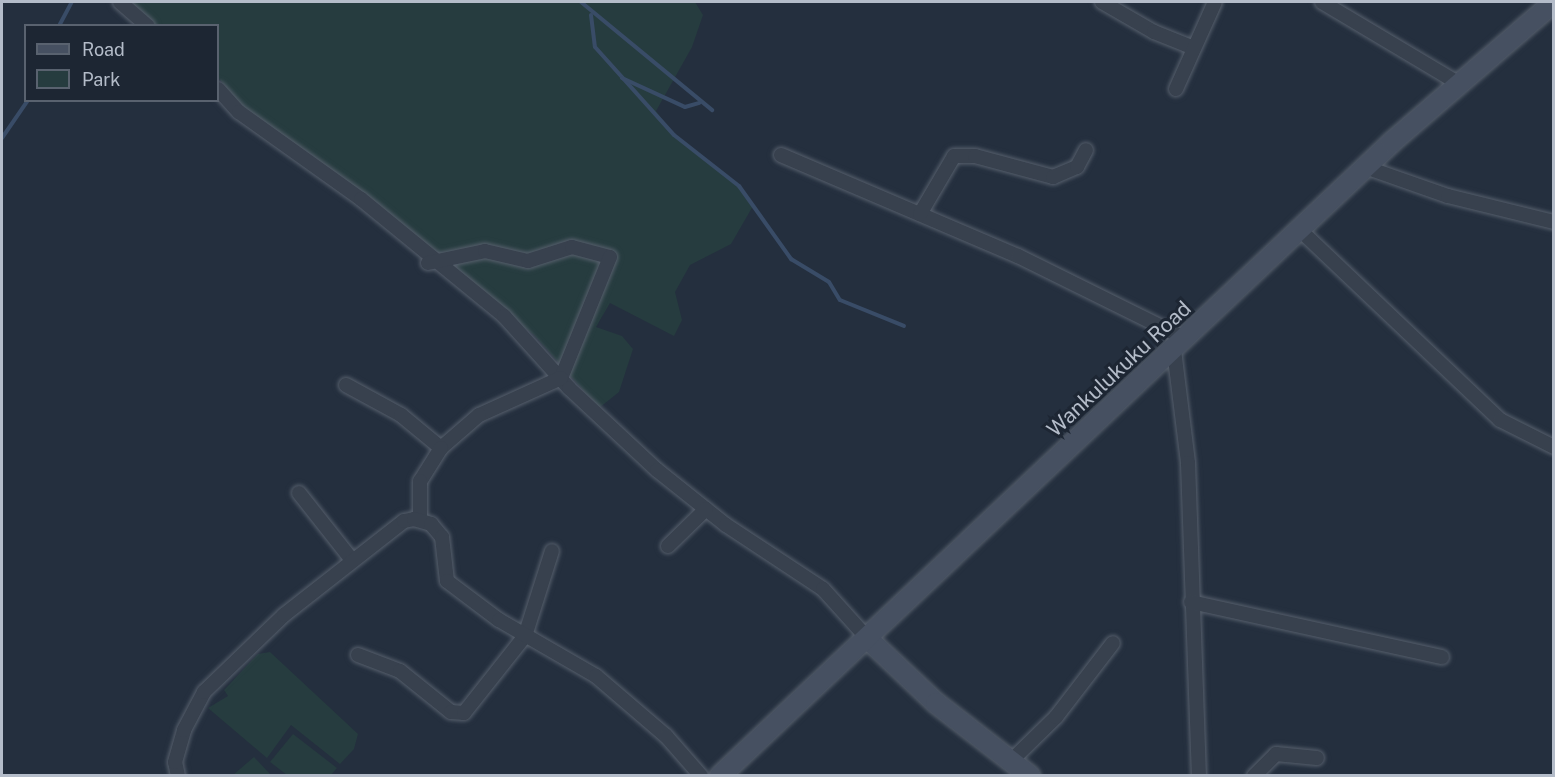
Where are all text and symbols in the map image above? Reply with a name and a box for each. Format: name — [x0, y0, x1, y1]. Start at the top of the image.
legend — [24, 24, 219, 102]
text: Road — [82, 39, 125, 60]
text: Park — [82, 69, 120, 90]
street label: Wankulukuku Road — [1042, 296, 1196, 442]

